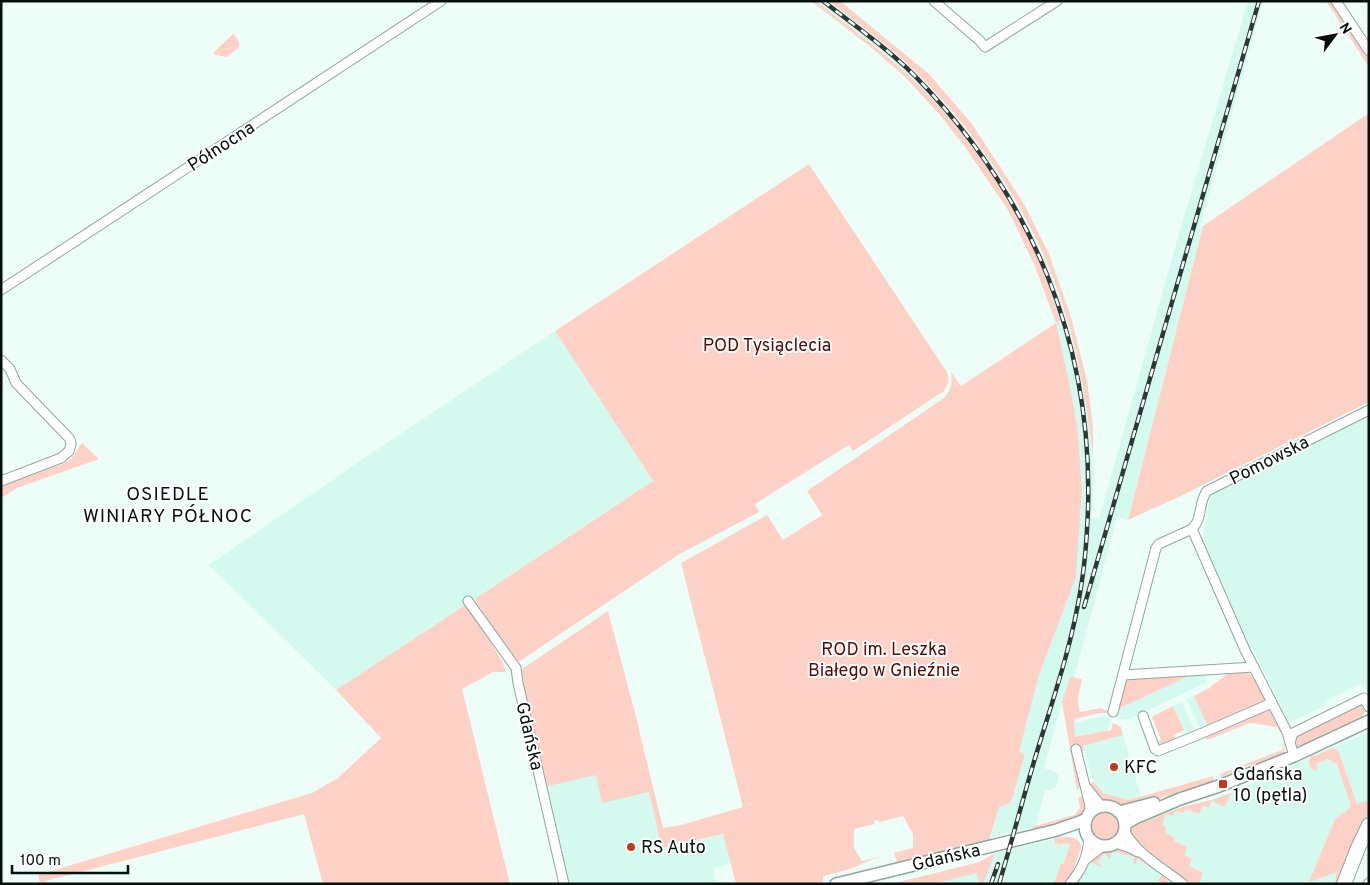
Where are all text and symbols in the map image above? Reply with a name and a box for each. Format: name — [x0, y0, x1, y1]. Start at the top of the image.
north arrow — [1310, 10, 1360, 60]
text: N — [1335, 20, 1355, 38]
street label: Północna — [184, 117, 260, 178]
park label: POD Tysiąclecia — [703, 335, 831, 358]
street label: Pomowska — [1226, 431, 1313, 491]
district label: OSIEDLE WINIARY PÓŁNOC — [83, 483, 253, 529]
park label: ROD im. Leszka Białego w Gnieźnie — [808, 639, 960, 683]
street label: Gdańska — [510, 700, 548, 773]
place label: KFC — [1124, 757, 1157, 780]
marker: KFC — [1108, 761, 1120, 773]
place label: Gdańska 10 (pętla) — [1233, 764, 1307, 808]
marker: Gdańska 10 (pętla) — [1217, 778, 1229, 790]
place label: RS Auto — [641, 837, 706, 860]
street label: Gdańska — [910, 839, 983, 877]
marker: RS Auto — [625, 841, 637, 853]
scale bar — [12, 842, 129, 874]
text: 100 m — [20, 852, 61, 871]

